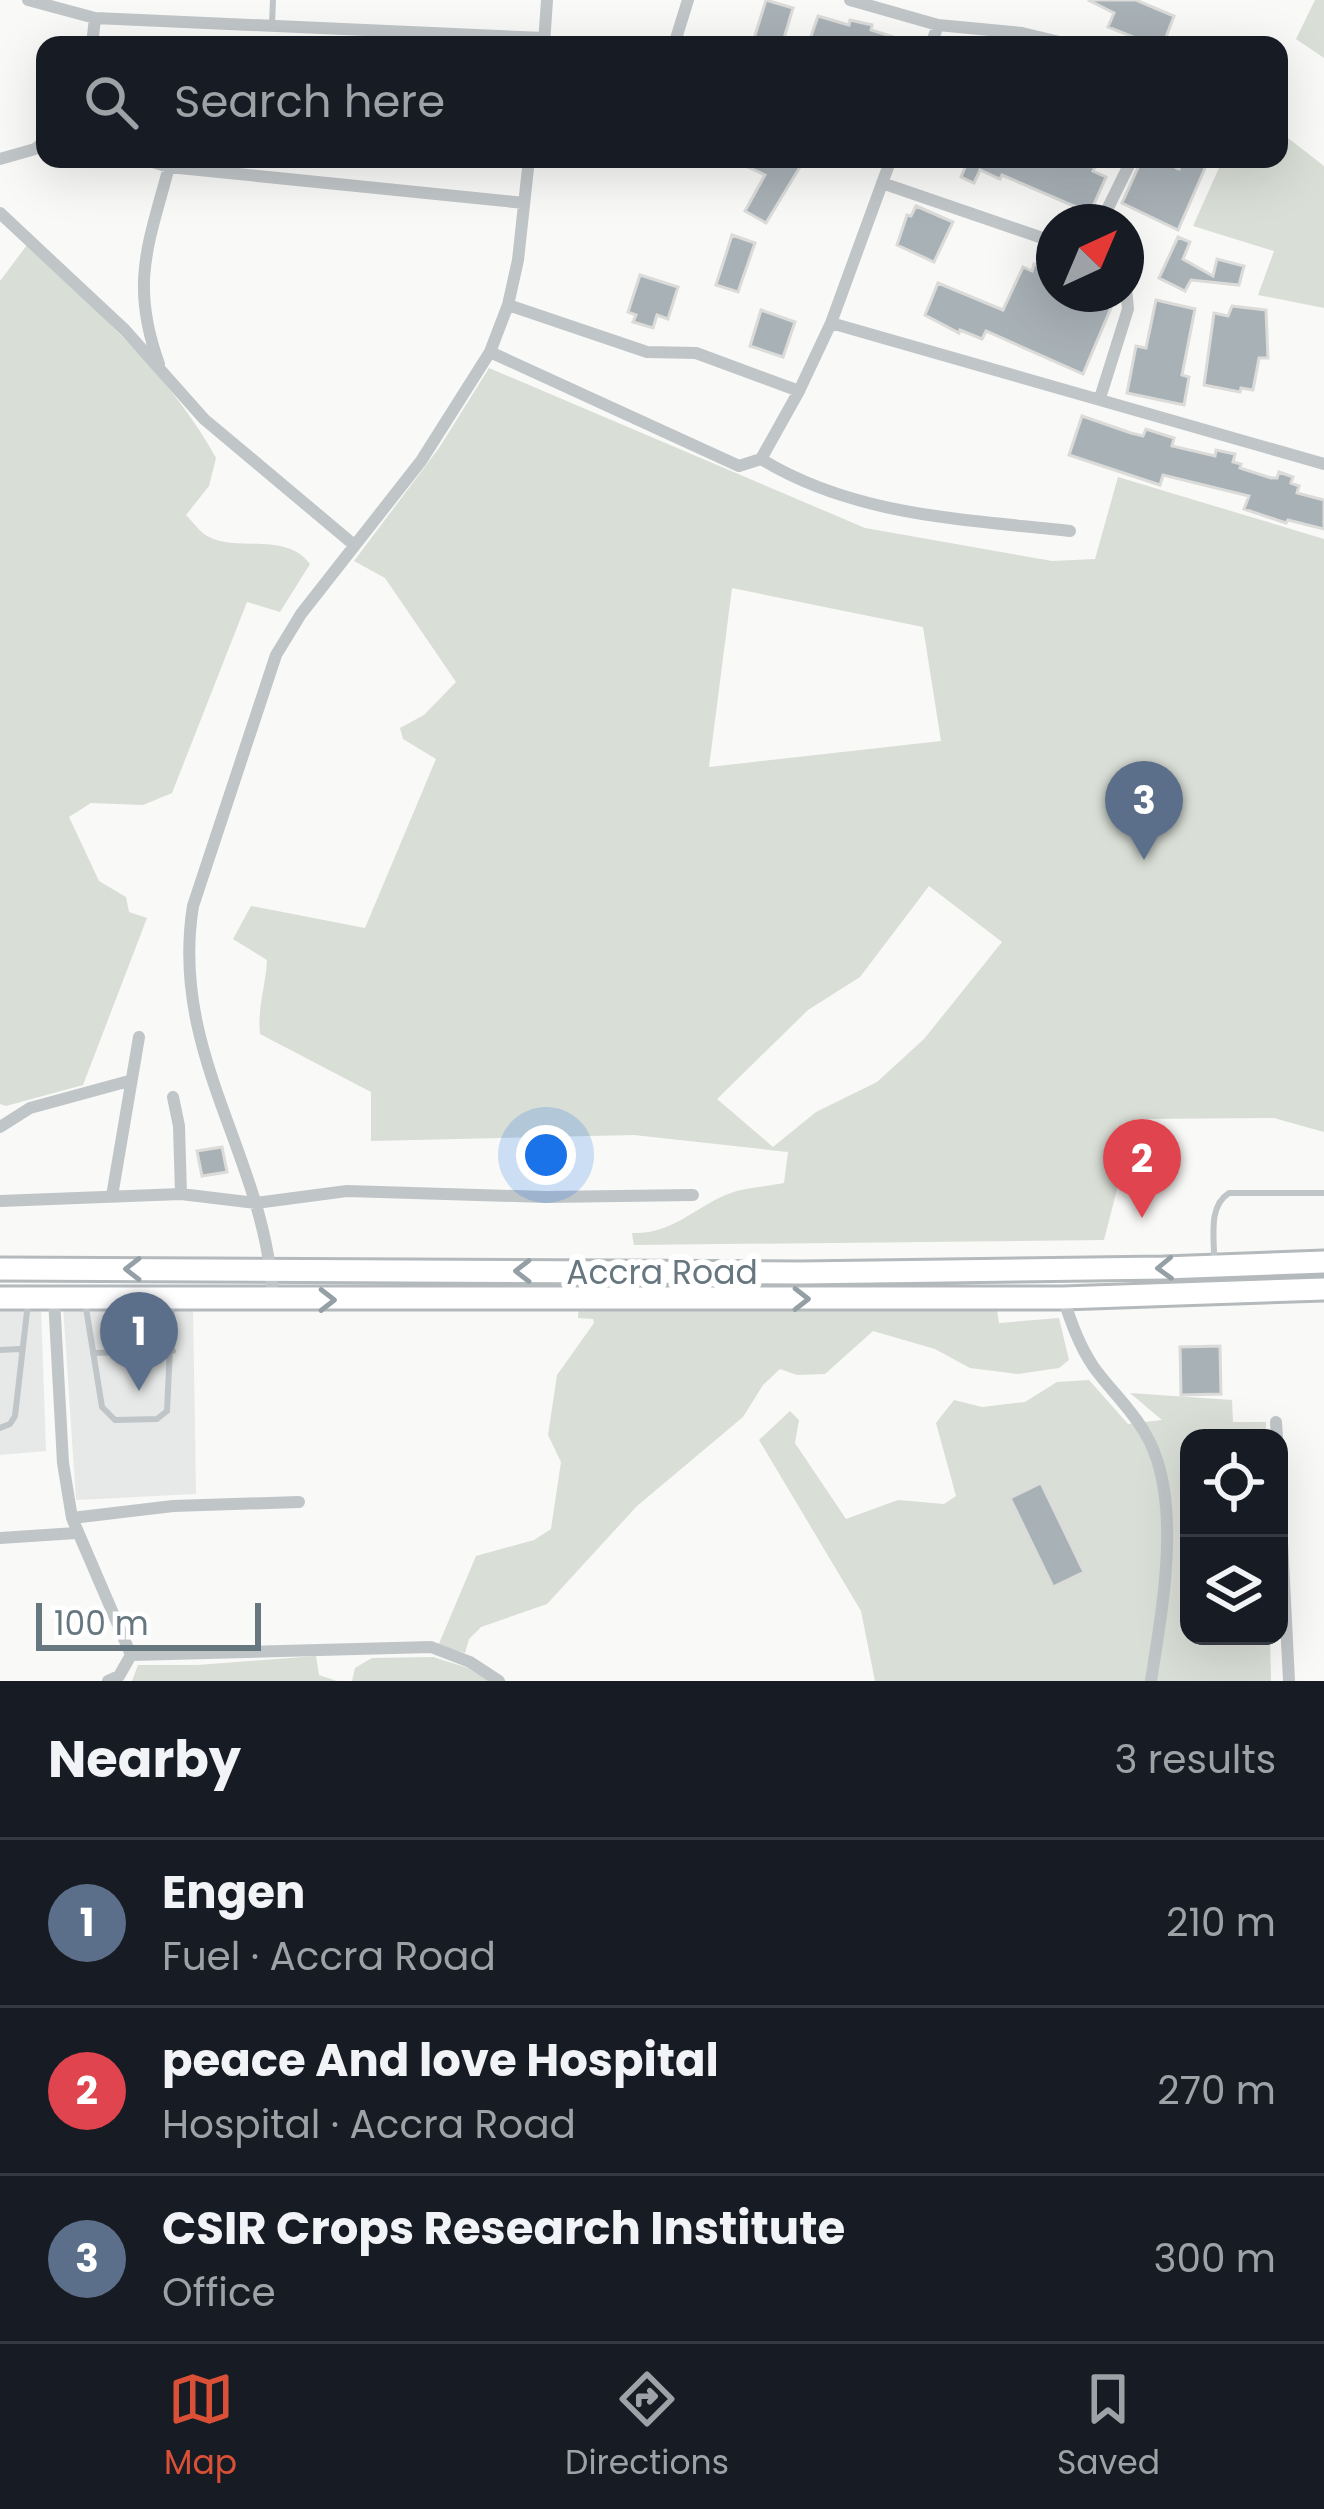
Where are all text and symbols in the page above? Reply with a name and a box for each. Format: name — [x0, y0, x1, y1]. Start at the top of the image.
search box — [36, 36, 1288, 168]
icon: search — [78, 69, 144, 135]
text: Search here — [174, 70, 445, 133]
north arrow — [1036, 204, 1144, 312]
pin: 3 — [1105, 761, 1183, 860]
pin: 2 — [1103, 1119, 1181, 1218]
your location — [516, 1125, 576, 1185]
street label: Accra Road — [566, 1249, 758, 1296]
one-way arrow — [1155, 1255, 1174, 1281]
one-way arrow — [123, 1256, 141, 1282]
one-way arrow — [513, 1258, 531, 1284]
one-way arrow — [793, 1286, 811, 1312]
one-way arrow — [319, 1287, 337, 1313]
pin: 1 — [100, 1292, 178, 1391]
map controls — [1180, 1429, 1288, 1645]
button: locate — [1180, 1429, 1288, 1537]
button: layers — [1180, 1537, 1288, 1645]
scale bar — [36, 1597, 261, 1650]
text: 100 m — [54, 1600, 149, 1647]
text: Nearby — [48, 1723, 241, 1795]
text: 3 results — [1114, 1732, 1276, 1787]
text: Engen — [162, 1861, 305, 1924]
text: 1 — [80, 1895, 94, 1950]
text: 210 m — [1166, 1895, 1276, 1950]
text: Fuel · Accra Road — [162, 1929, 496, 1984]
text: peace And love Hospital — [162, 2029, 719, 2092]
text: 2 — [76, 2063, 98, 2118]
text: 270 m — [1157, 2063, 1276, 2118]
text: Hospital · Accra Road — [162, 2097, 576, 2152]
text: CSIR Crops Research Institute — [162, 2197, 845, 2260]
text: 3 — [75, 2231, 99, 2286]
text: 300 m — [1153, 2231, 1276, 2286]
text: Office — [162, 2265, 276, 2320]
tab: Map — [164, 2366, 237, 2488]
tab: Directions — [565, 2366, 729, 2488]
tab: Saved — [1057, 2366, 1160, 2488]

